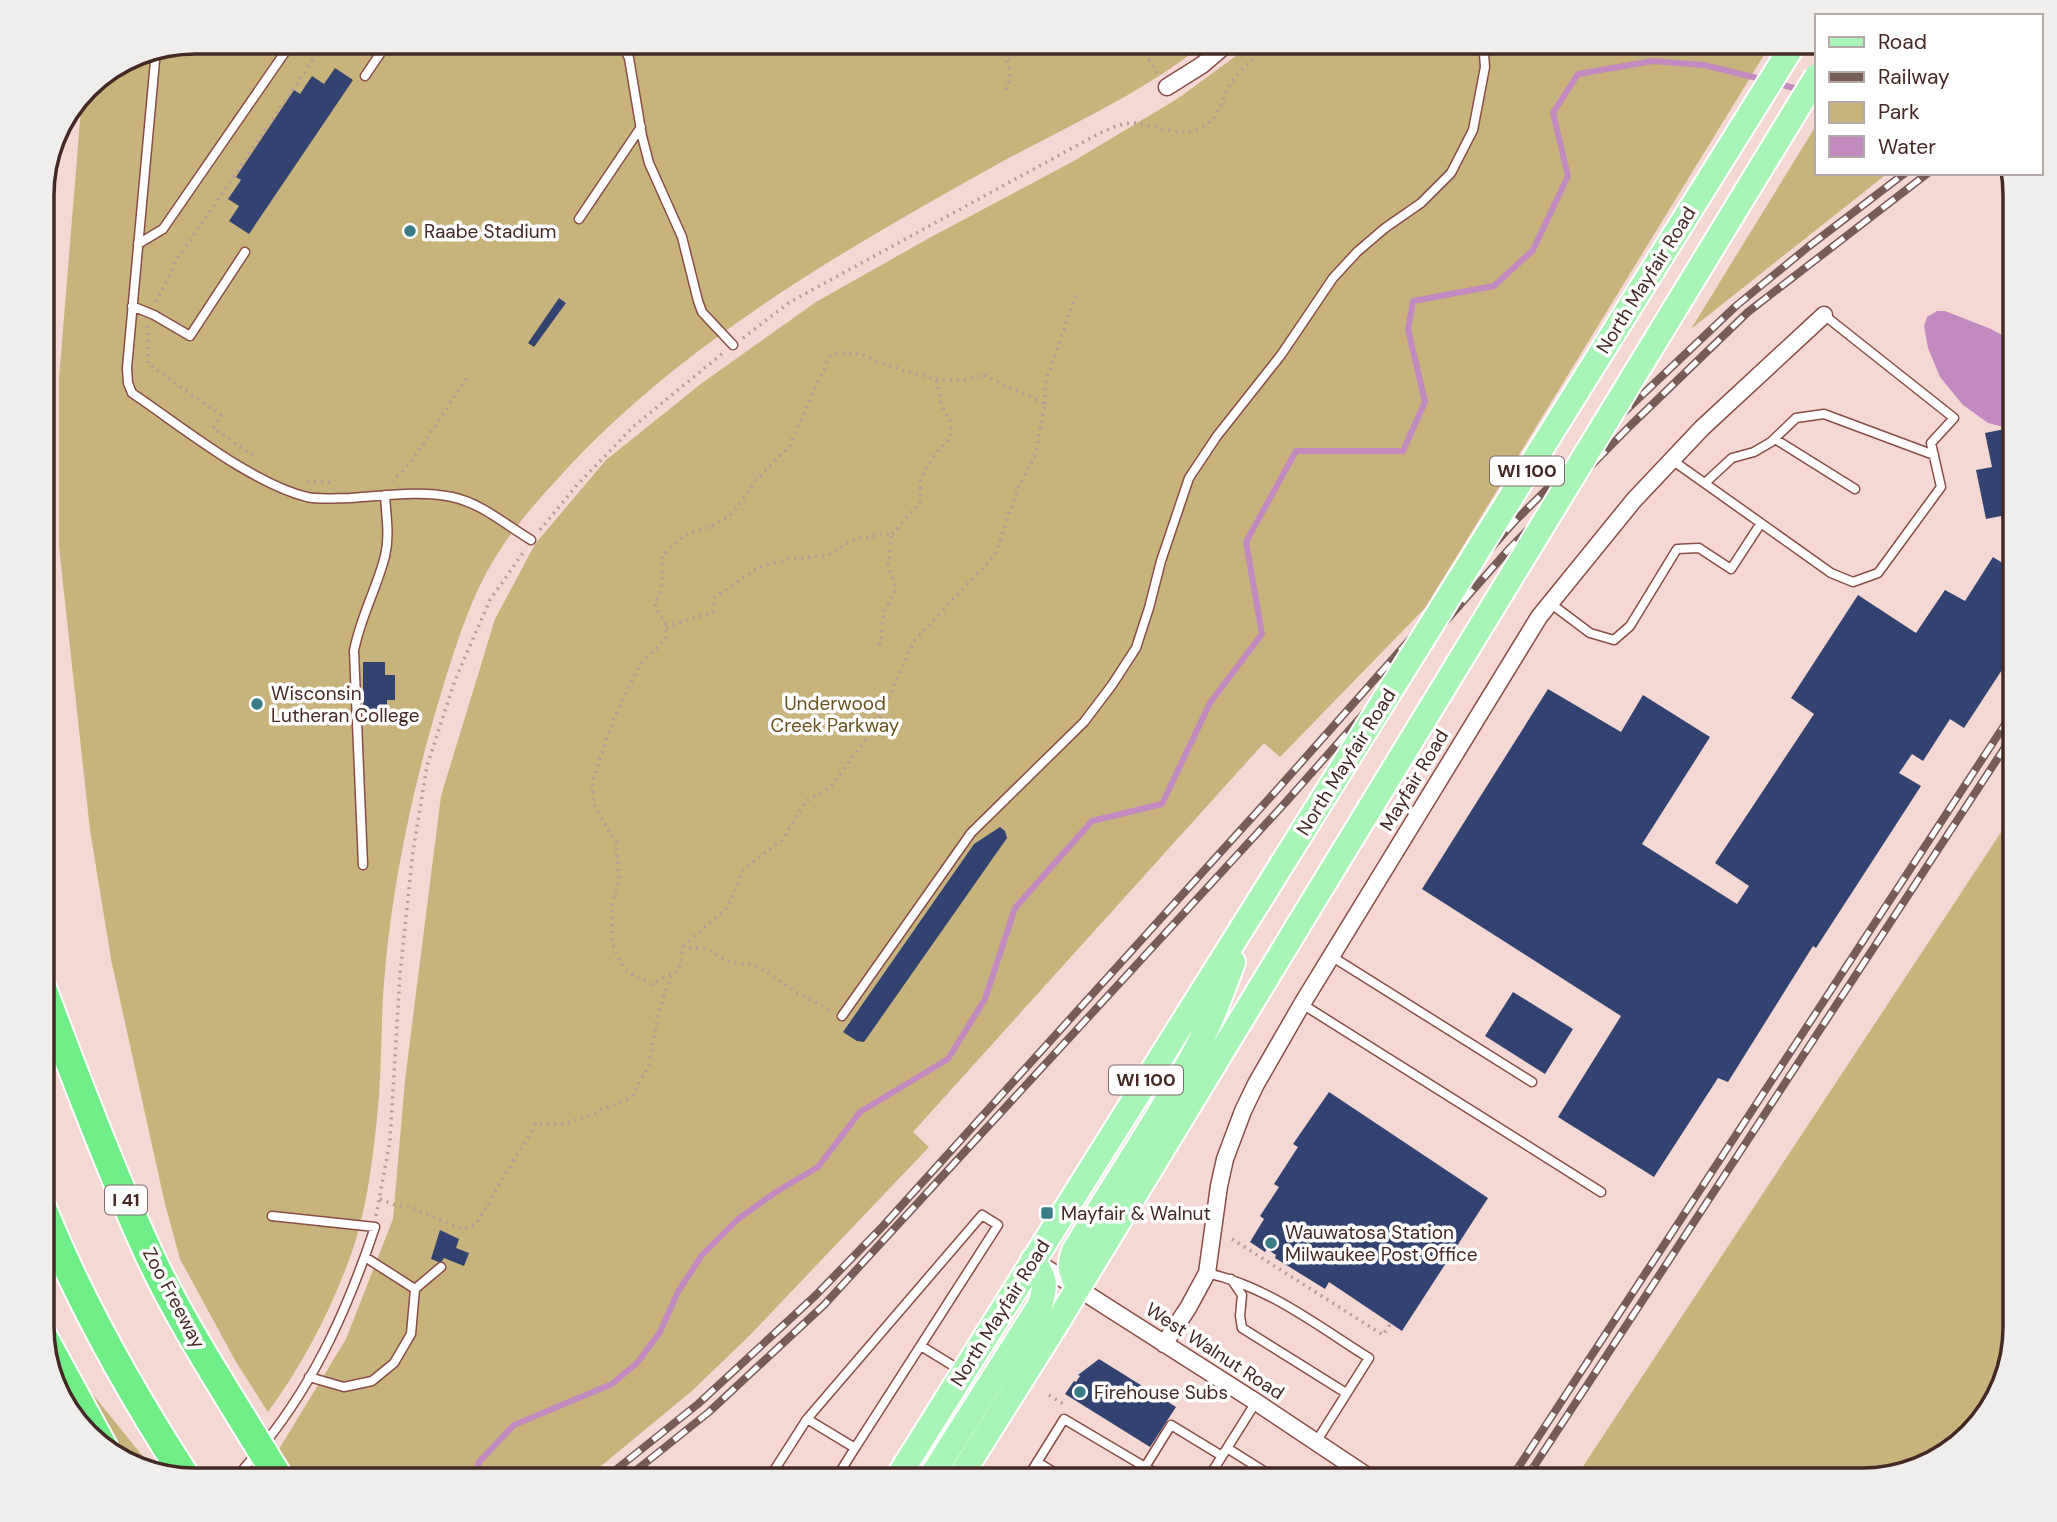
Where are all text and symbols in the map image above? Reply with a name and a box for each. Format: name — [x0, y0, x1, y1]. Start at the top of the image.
legend — [1815, 14, 2043, 175]
text: Road — [1878, 28, 1927, 56]
text: Railway — [1878, 63, 1950, 91]
text: Park — [1878, 98, 1920, 126]
text: Water — [1878, 133, 1936, 161]
street label: North Mayfair Road — [1591, 202, 1701, 358]
place label: Raabe Stadium — [424, 219, 557, 244]
marker: Raabe Stadium — [402, 223, 418, 239]
road number: WI 100 — [1490, 457, 1564, 486]
place label: Wisconsin Lutheran College — [271, 681, 420, 728]
street label: North Mayfair Road — [1291, 684, 1401, 840]
park label: Underwood Creek Parkway — [771, 691, 900, 738]
marker: Wisconsin Lutheran College — [249, 696, 265, 712]
street label: Mayfair Road — [1374, 725, 1454, 835]
road number: WI 100 — [1109, 1065, 1183, 1094]
road number: I 41 — [105, 1185, 147, 1214]
place label: Mayfair & Walnut — [1061, 1201, 1211, 1226]
marker: Mayfair & Walnut — [1039, 1205, 1055, 1221]
place label: Wauwatosa Station Milwaukee Post Office — [1285, 1220, 1478, 1267]
street label: North Mayfair Road — [945, 1235, 1055, 1391]
marker: Wauwatosa Station Milwaukee Post Office — [1263, 1235, 1279, 1251]
street label: Zoo Freeway — [137, 1243, 211, 1353]
street label: West Walnut Road — [1141, 1297, 1289, 1405]
place label: Firehouse Subs — [1094, 1380, 1228, 1405]
marker: Firehouse Subs — [1072, 1384, 1088, 1400]

